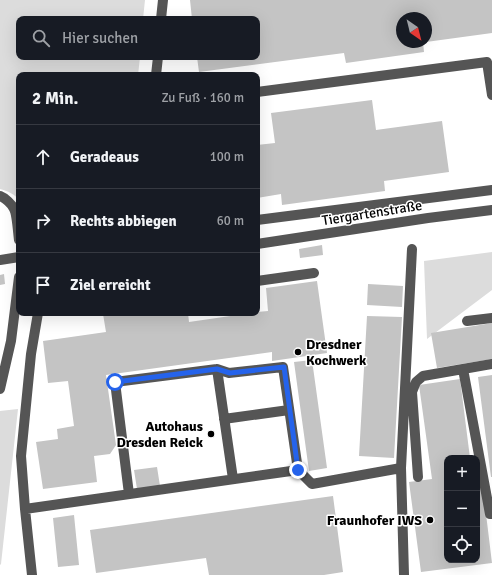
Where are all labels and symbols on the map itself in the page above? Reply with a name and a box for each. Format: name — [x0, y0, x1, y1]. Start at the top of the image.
north arrow — [396, 12, 432, 48]
street label: Tiergartenstraße — [321, 197, 423, 229]
place label: Dresdner Kochwerk — [306, 336, 367, 369]
marker: Dresdner Kochwerk — [293, 347, 303, 357]
route start — [106, 373, 124, 391]
place label: Autohaus Dresden Reick — [116, 418, 204, 451]
marker: Autohaus Dresden Reick — [206, 429, 216, 439]
route end — [289, 461, 307, 479]
place label: Fraunhofer IWS — [327, 512, 422, 529]
marker: Fraunhofer IWS — [425, 515, 435, 525]

